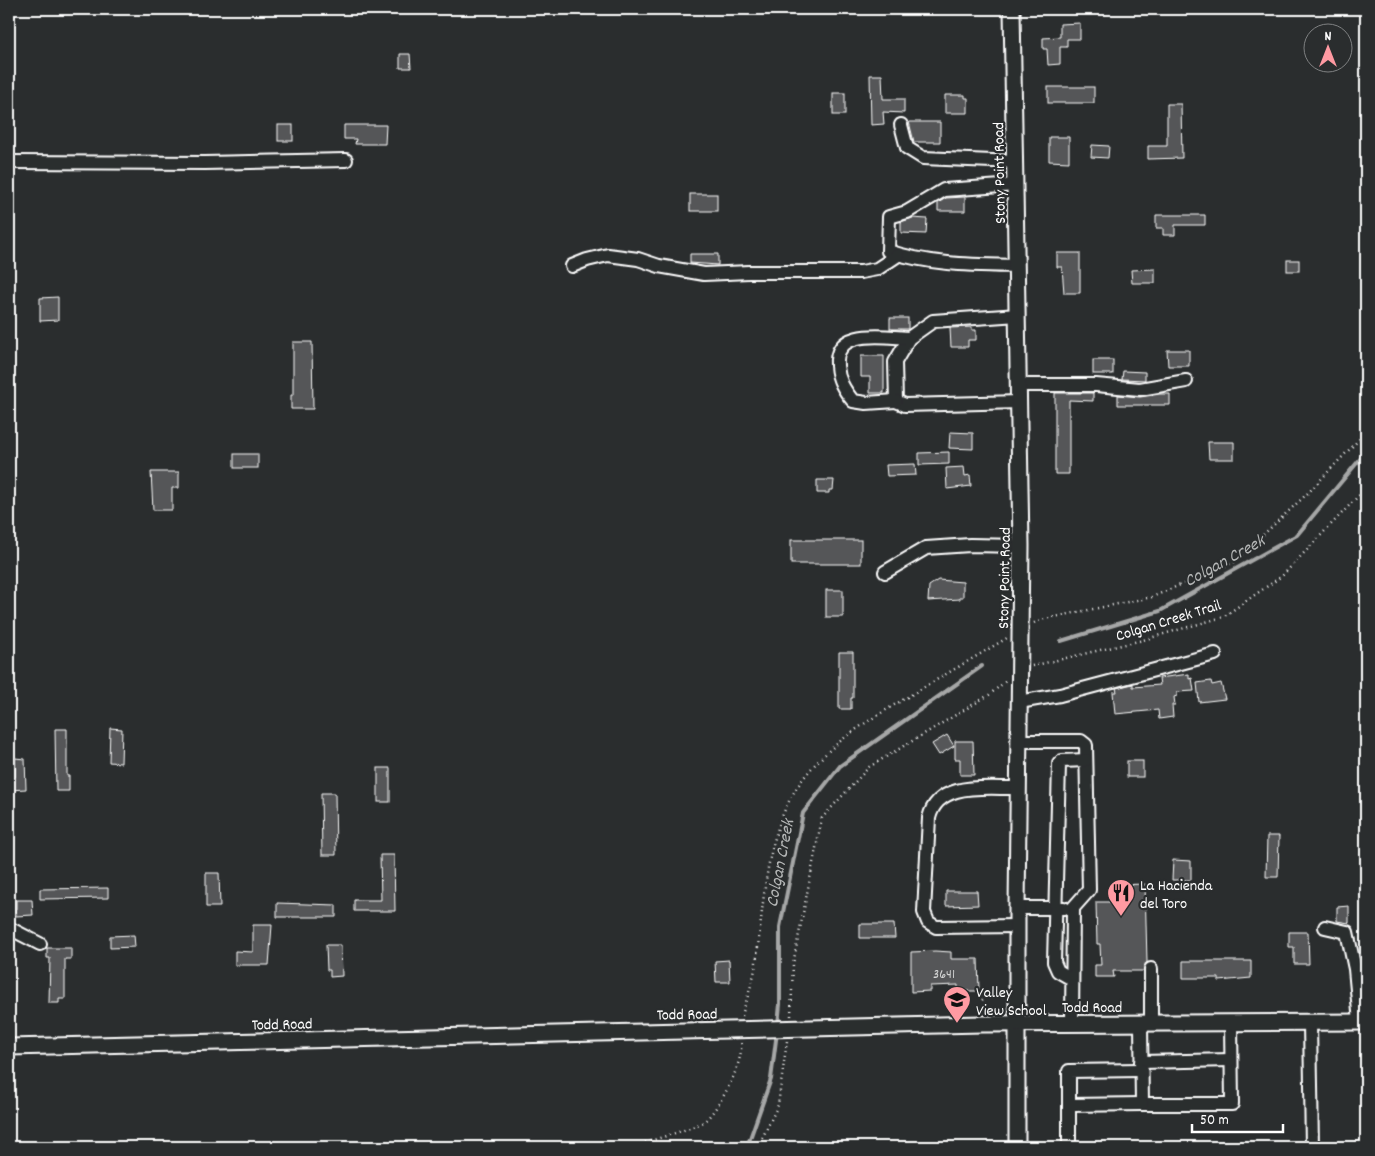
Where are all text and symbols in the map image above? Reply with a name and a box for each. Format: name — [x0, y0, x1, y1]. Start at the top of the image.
north arrow — [1302, 22, 1352, 72]
text: N — [1325, 27, 1332, 47]
street label: Stony Point Road — [988, 122, 1013, 224]
street label: Stony Point Road — [993, 527, 1018, 629]
water label: Colgan Creek — [1180, 529, 1271, 595]
street label: Colgan Creek Trail — [1113, 594, 1224, 648]
water label: Colgan Creek — [761, 816, 802, 909]
place label: La Hacienda del Toro — [1140, 875, 1213, 916]
restaurant icon: La Hacienda del Toro — [1106, 878, 1136, 917]
house number: 3641 — [933, 965, 955, 985]
place label: Valley View School — [976, 982, 1047, 1023]
school or university icon: Valley View School — [942, 985, 972, 1024]
street label: Todd Road — [1062, 997, 1122, 1020]
street label: Todd Road — [657, 1003, 718, 1028]
street label: Todd Road — [252, 1013, 313, 1038]
scale bar — [1192, 1101, 1284, 1133]
text: 50 m — [1200, 1110, 1229, 1132]

